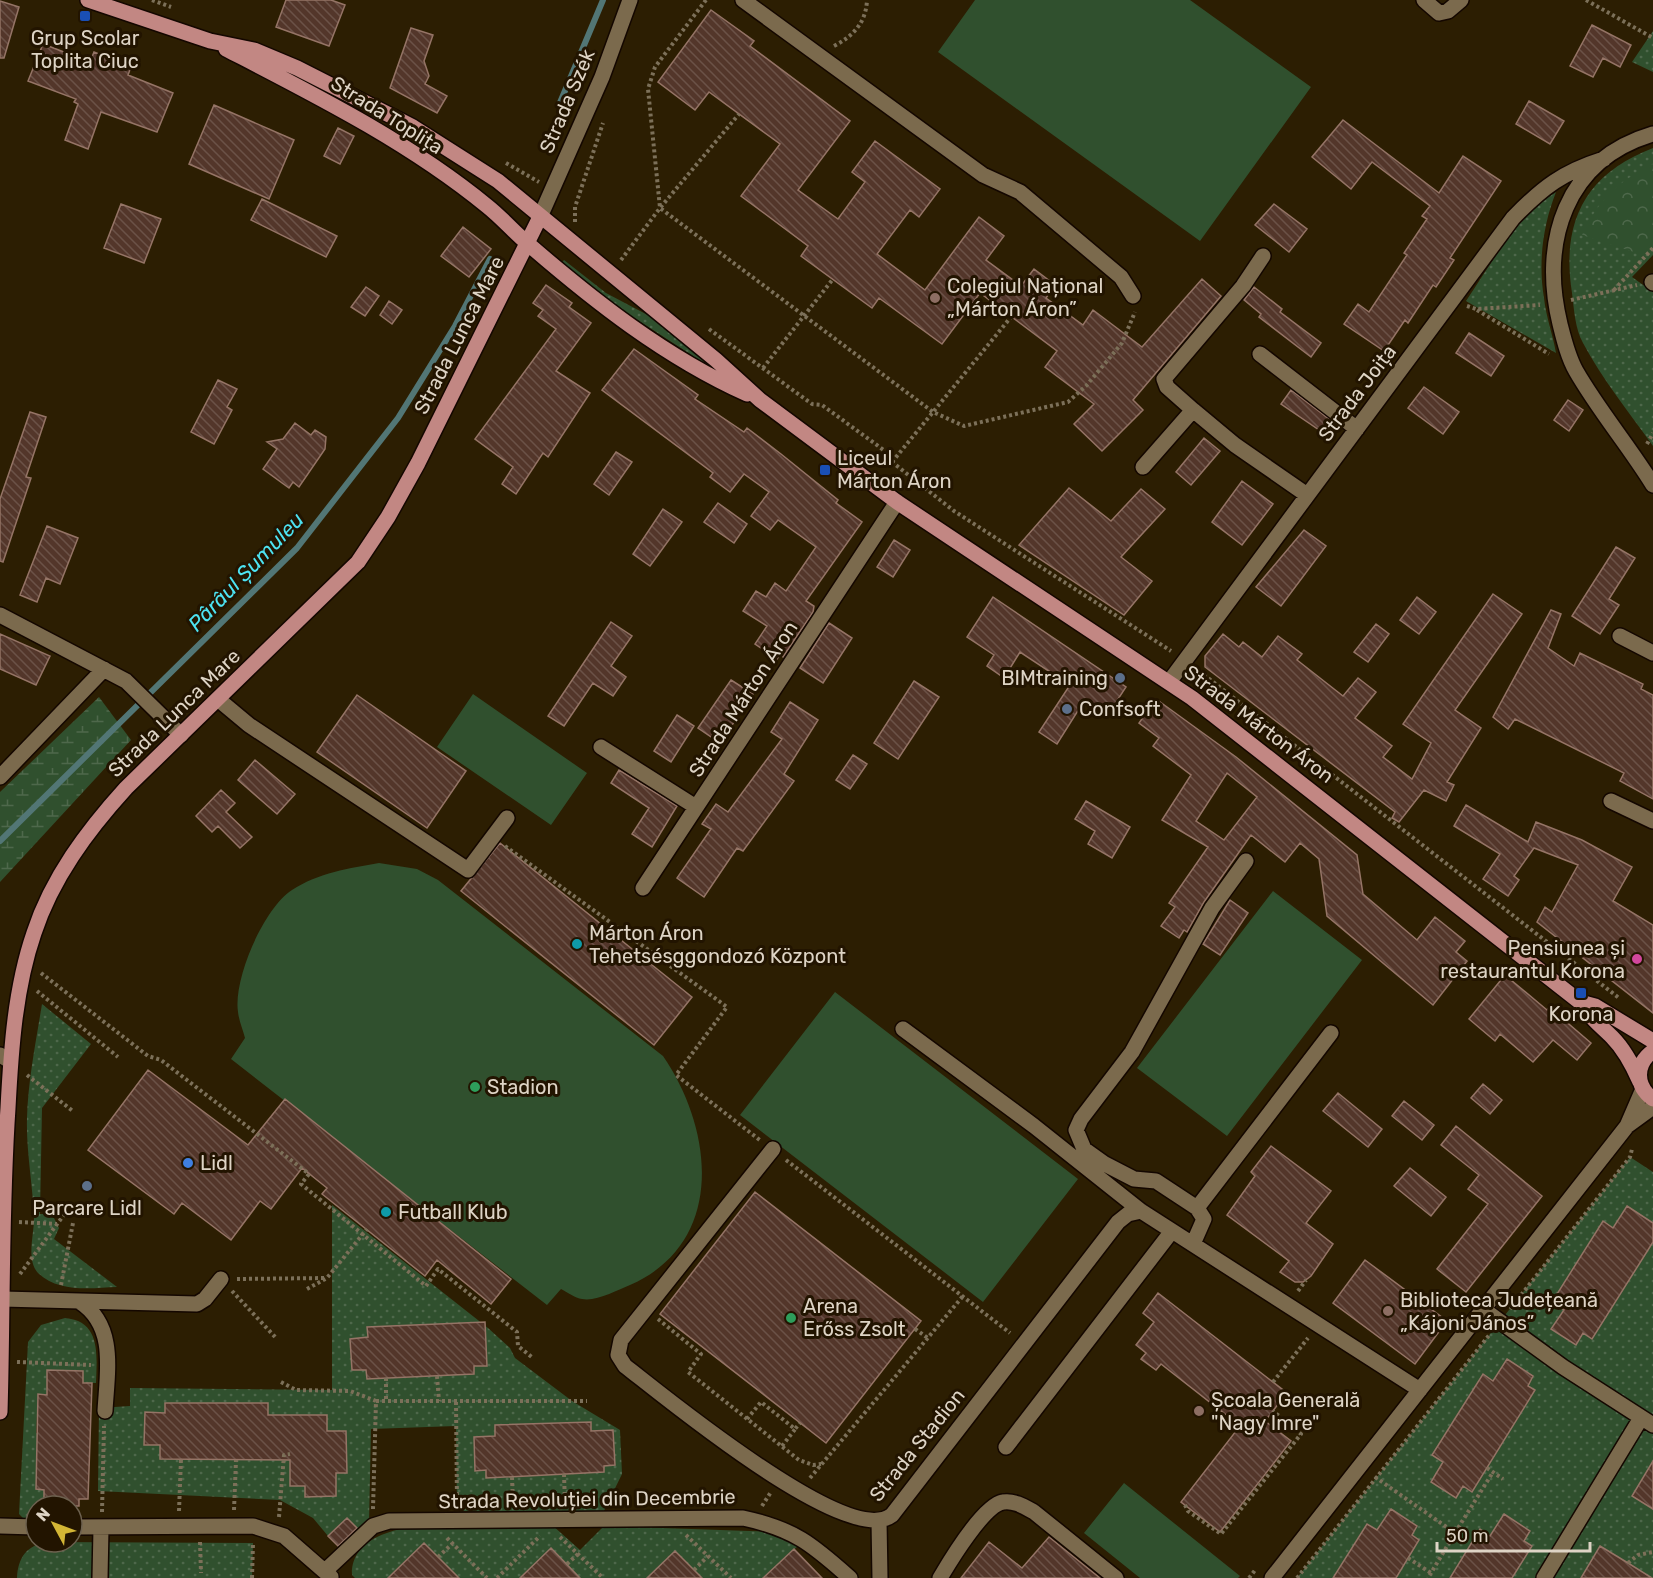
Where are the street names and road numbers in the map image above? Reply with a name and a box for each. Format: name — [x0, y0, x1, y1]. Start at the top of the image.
street label: Strada Szék — [534, 45, 600, 157]
street label: Strada Toplița — [326, 71, 448, 159]
street label: Strada Lunca Mare — [409, 252, 509, 418]
street label: Strada Joița — [1313, 340, 1401, 446]
street label: Strada Márton Áron — [684, 616, 802, 782]
street label: Strada Lunca Mare — [103, 644, 245, 782]
street label: Strada Márton Áron — [1179, 660, 1339, 788]
street label: Strada Stadion — [864, 1384, 970, 1506]
street label: Strada Revoluției din Decembrie — [438, 1484, 736, 1514]

